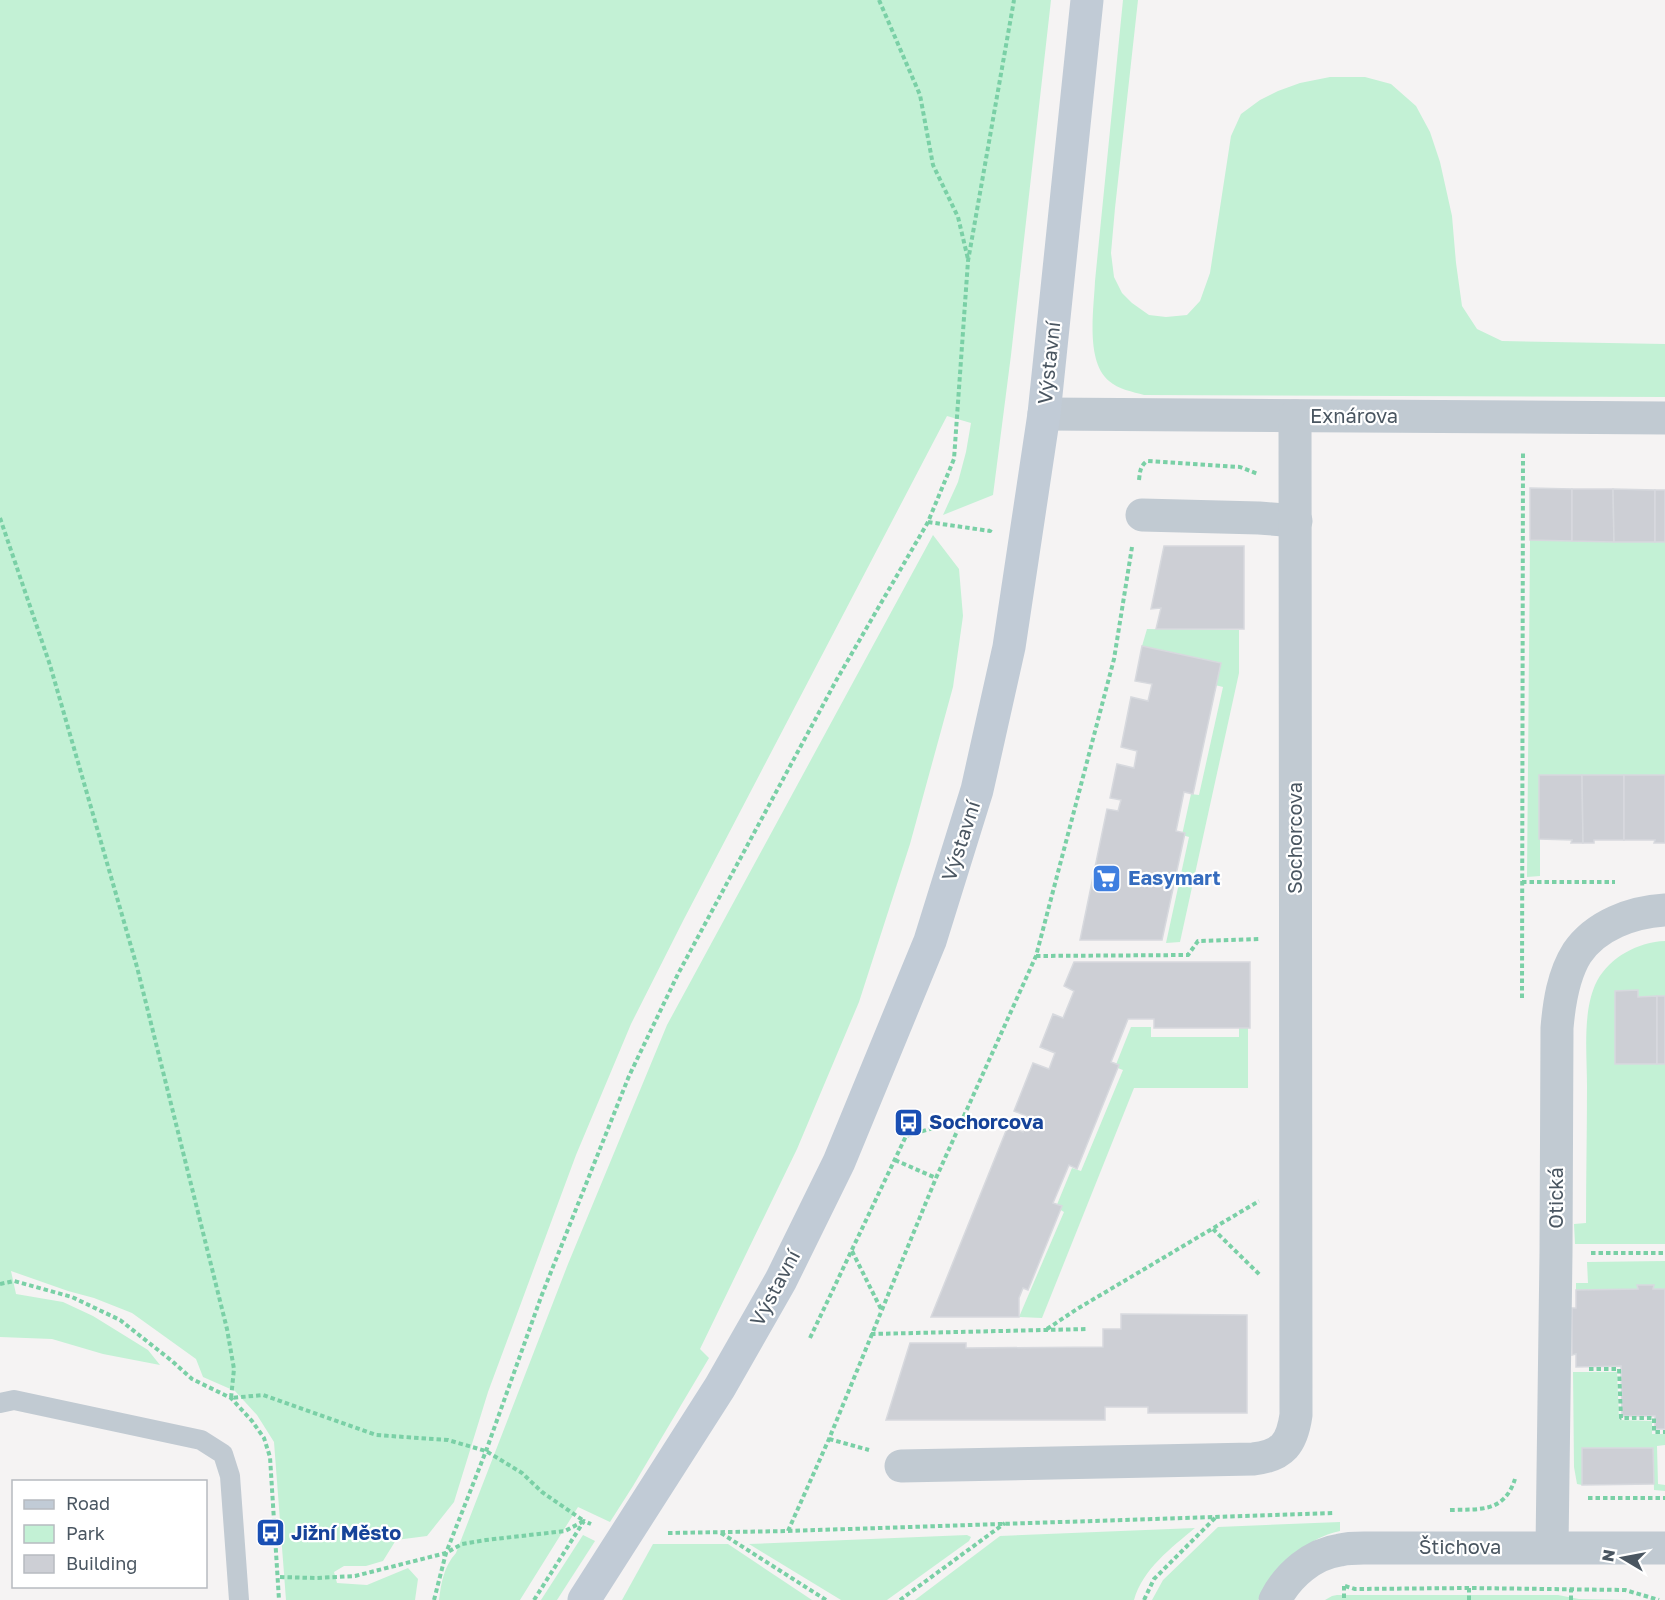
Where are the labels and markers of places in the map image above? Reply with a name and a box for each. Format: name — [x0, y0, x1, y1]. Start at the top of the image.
supermarket icon: Easymart — [1091, 862, 1123, 894]
place label: Easymart — [1128, 865, 1220, 889]
bus stop icon: Sochorcova — [892, 1106, 924, 1138]
place label: Sochorcova — [929, 1109, 1044, 1133]
bus stop icon: Jižní Město — [254, 1517, 286, 1549]
place label: Jižní Město — [291, 1520, 401, 1544]

